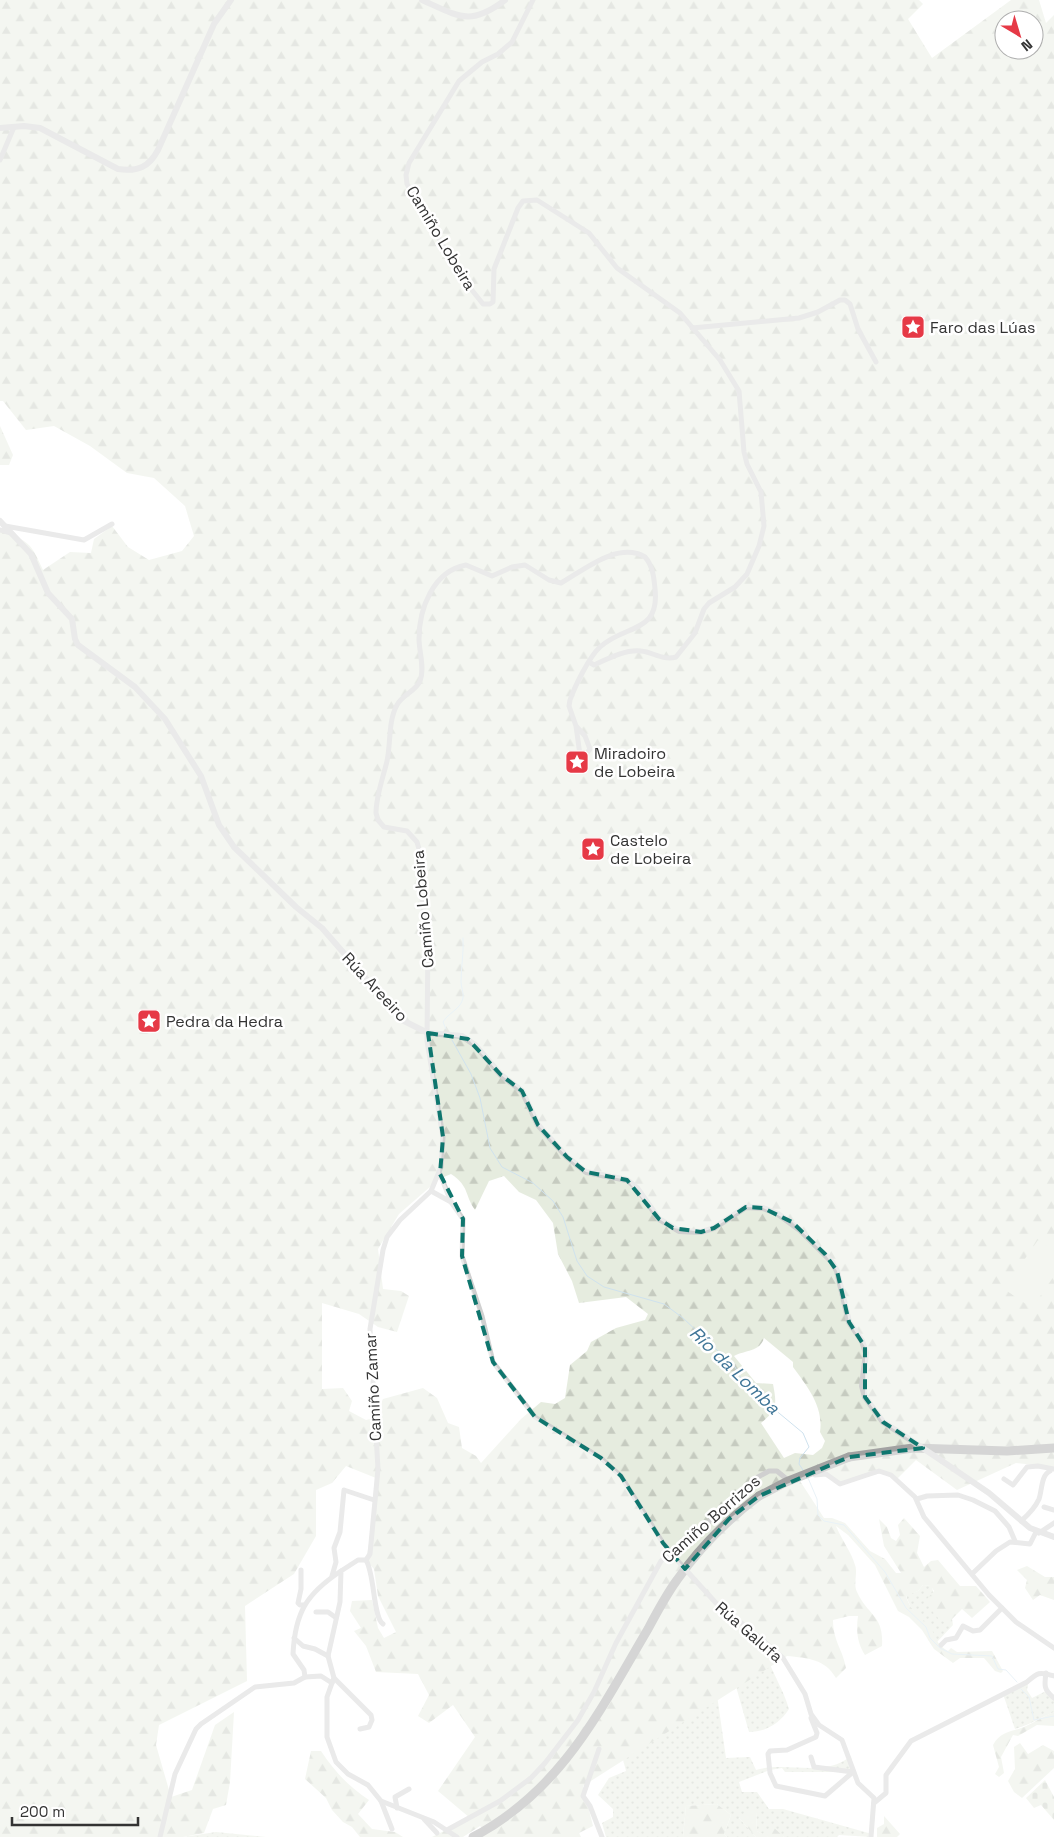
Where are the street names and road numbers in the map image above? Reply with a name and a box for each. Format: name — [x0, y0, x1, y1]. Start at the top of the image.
street label: Camiño Lobeira — [402, 182, 480, 294]
street label: Camiño Lobeira — [407, 849, 439, 969]
street label: Rúa Areeiro — [338, 948, 412, 1026]
street label: Camiño Zamar — [360, 1332, 386, 1442]
street label: Camiño Borrizos — [657, 1470, 765, 1568]
street label: Rúa Galufa — [711, 1597, 787, 1667]

